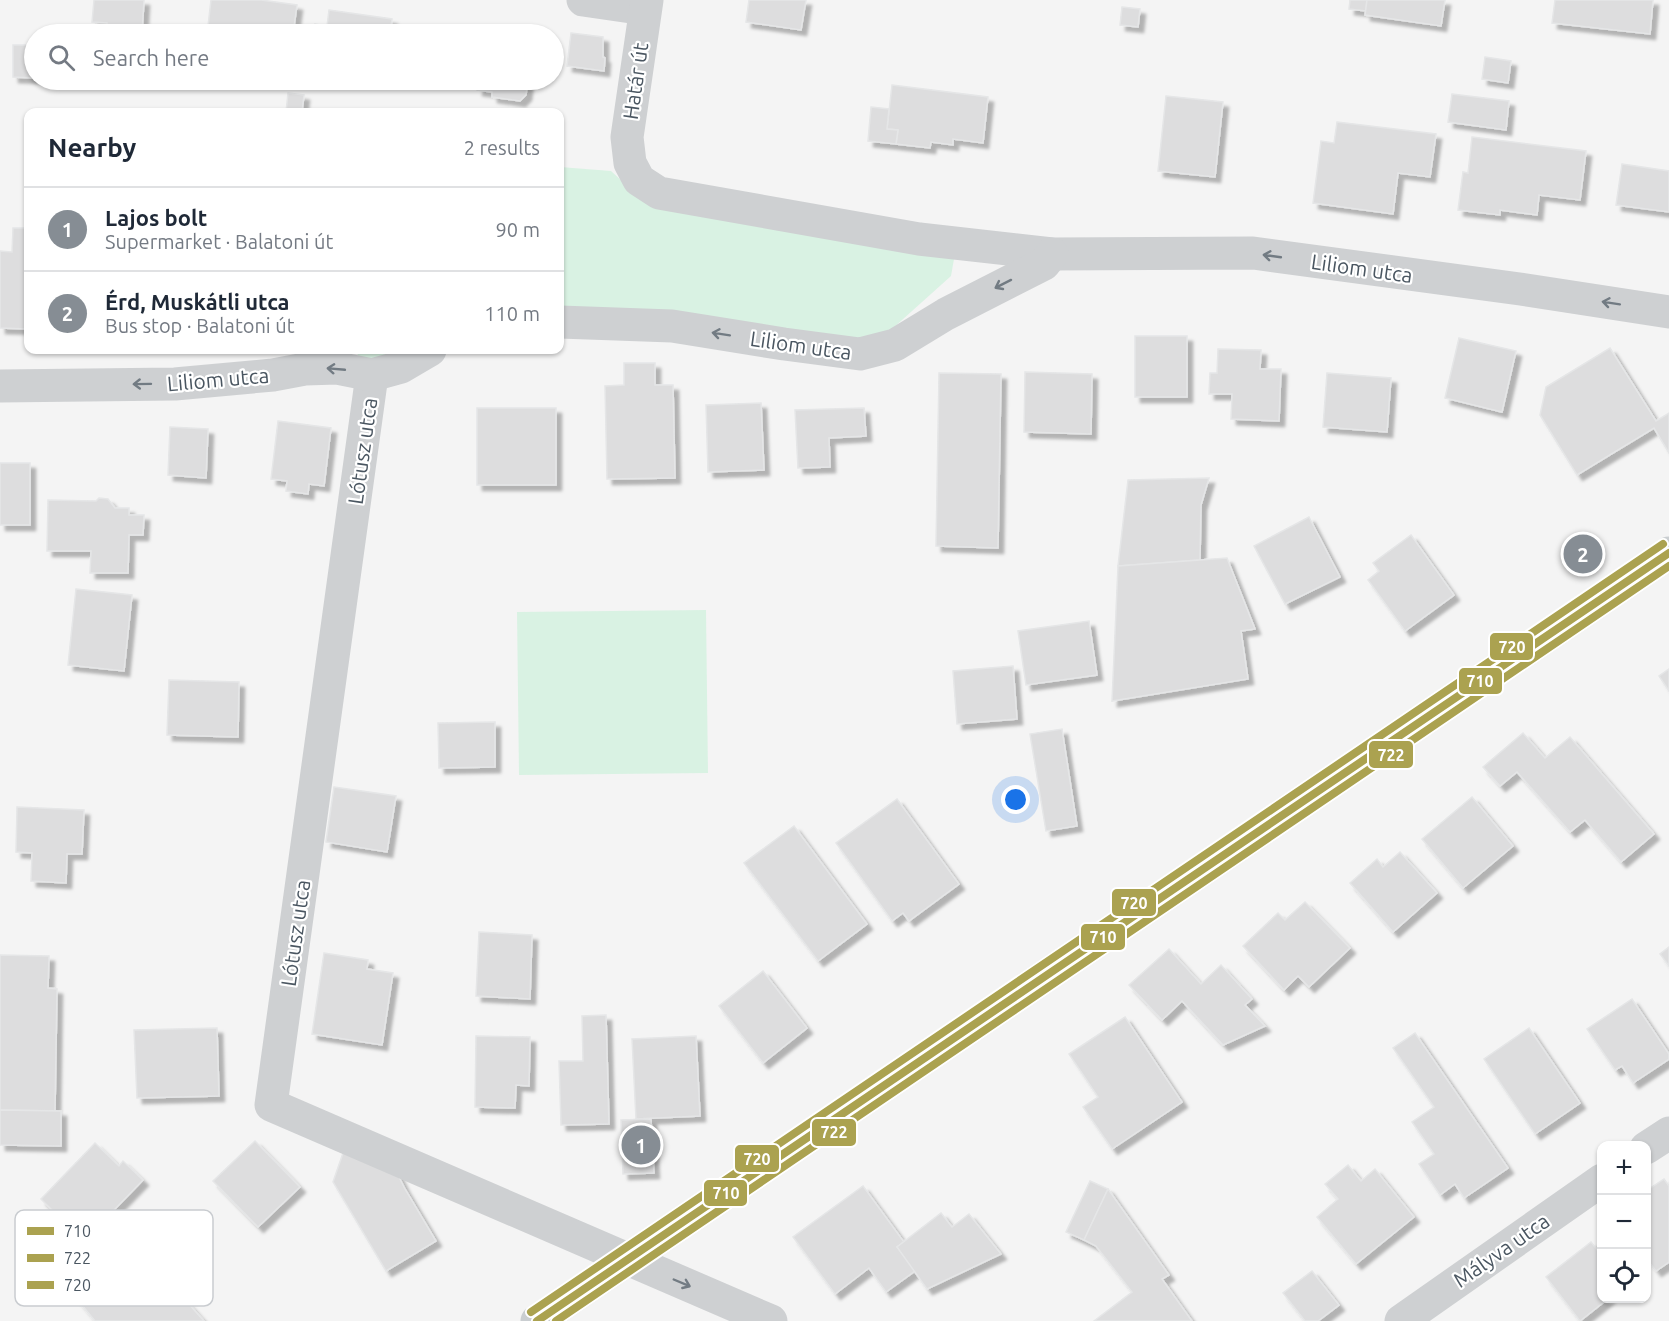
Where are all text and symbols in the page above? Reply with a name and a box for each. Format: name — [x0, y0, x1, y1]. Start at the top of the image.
search box — [24, 24, 564, 90]
icon: search — [45, 41, 78, 74]
street label: Határ út — [618, 41, 652, 121]
text: Search here — [93, 45, 209, 70]
text: Nearby — [48, 133, 136, 162]
text: 2 results — [464, 136, 540, 159]
text: Lajos bolt — [105, 205, 207, 230]
text: 1 — [62, 218, 73, 241]
text: 90 m — [496, 218, 540, 241]
text: Supermarket · Balatoni út — [105, 230, 333, 253]
street label: Liliom utca — [1310, 249, 1414, 287]
one-way arrow — [1263, 250, 1283, 261]
one-way arrow — [994, 279, 1012, 291]
text: Érd, Muskátli utca — [105, 289, 290, 314]
one-way arrow — [1602, 298, 1622, 309]
text: 2 — [62, 302, 73, 325]
text: 110 m — [484, 302, 540, 325]
text: Bus stop · Balatoni út — [105, 314, 295, 337]
street label: Liliom utca — [749, 326, 853, 364]
one-way arrow — [712, 328, 732, 339]
street label: Liliom utca — [166, 363, 270, 395]
one-way arrow — [326, 363, 346, 374]
one-way arrow — [132, 379, 152, 390]
street label: Lótusz utca — [343, 396, 381, 506]
pin: 2 — [1564, 532, 1602, 576]
line badge: 720 — [1489, 632, 1534, 661]
text: 720 — [1498, 638, 1526, 656]
line badge: 710 — [1458, 667, 1503, 695]
text: 710 — [1466, 672, 1494, 690]
line badge: 722 — [1368, 740, 1414, 769]
text: 722 — [1377, 746, 1405, 764]
your location — [1001, 785, 1030, 814]
street label: Lótusz utca — [276, 878, 314, 988]
line badge: 720 — [1111, 888, 1157, 917]
text: 720 — [1120, 894, 1148, 912]
line badge: 710 — [1080, 923, 1126, 951]
text: 710 — [1089, 928, 1117, 946]
line badge: 722 — [811, 1118, 857, 1147]
pin: 1 — [622, 1122, 660, 1168]
text: 722 — [820, 1123, 848, 1141]
map controls — [1597, 1141, 1651, 1303]
button: + — [1597, 1141, 1651, 1195]
line badge: 720 — [734, 1144, 780, 1173]
text: 720 — [743, 1150, 771, 1168]
line badge: 710 — [703, 1179, 748, 1207]
text: 710 — [712, 1184, 740, 1202]
button: − — [1597, 1195, 1651, 1249]
street label: Mályva utca — [1448, 1208, 1554, 1292]
legend — [15, 1210, 213, 1306]
text: 710 — [64, 1222, 91, 1240]
text: 722 — [64, 1249, 91, 1267]
button: locate — [1597, 1249, 1651, 1303]
text: 720 — [64, 1276, 91, 1294]
one-way arrow — [672, 1277, 690, 1289]

